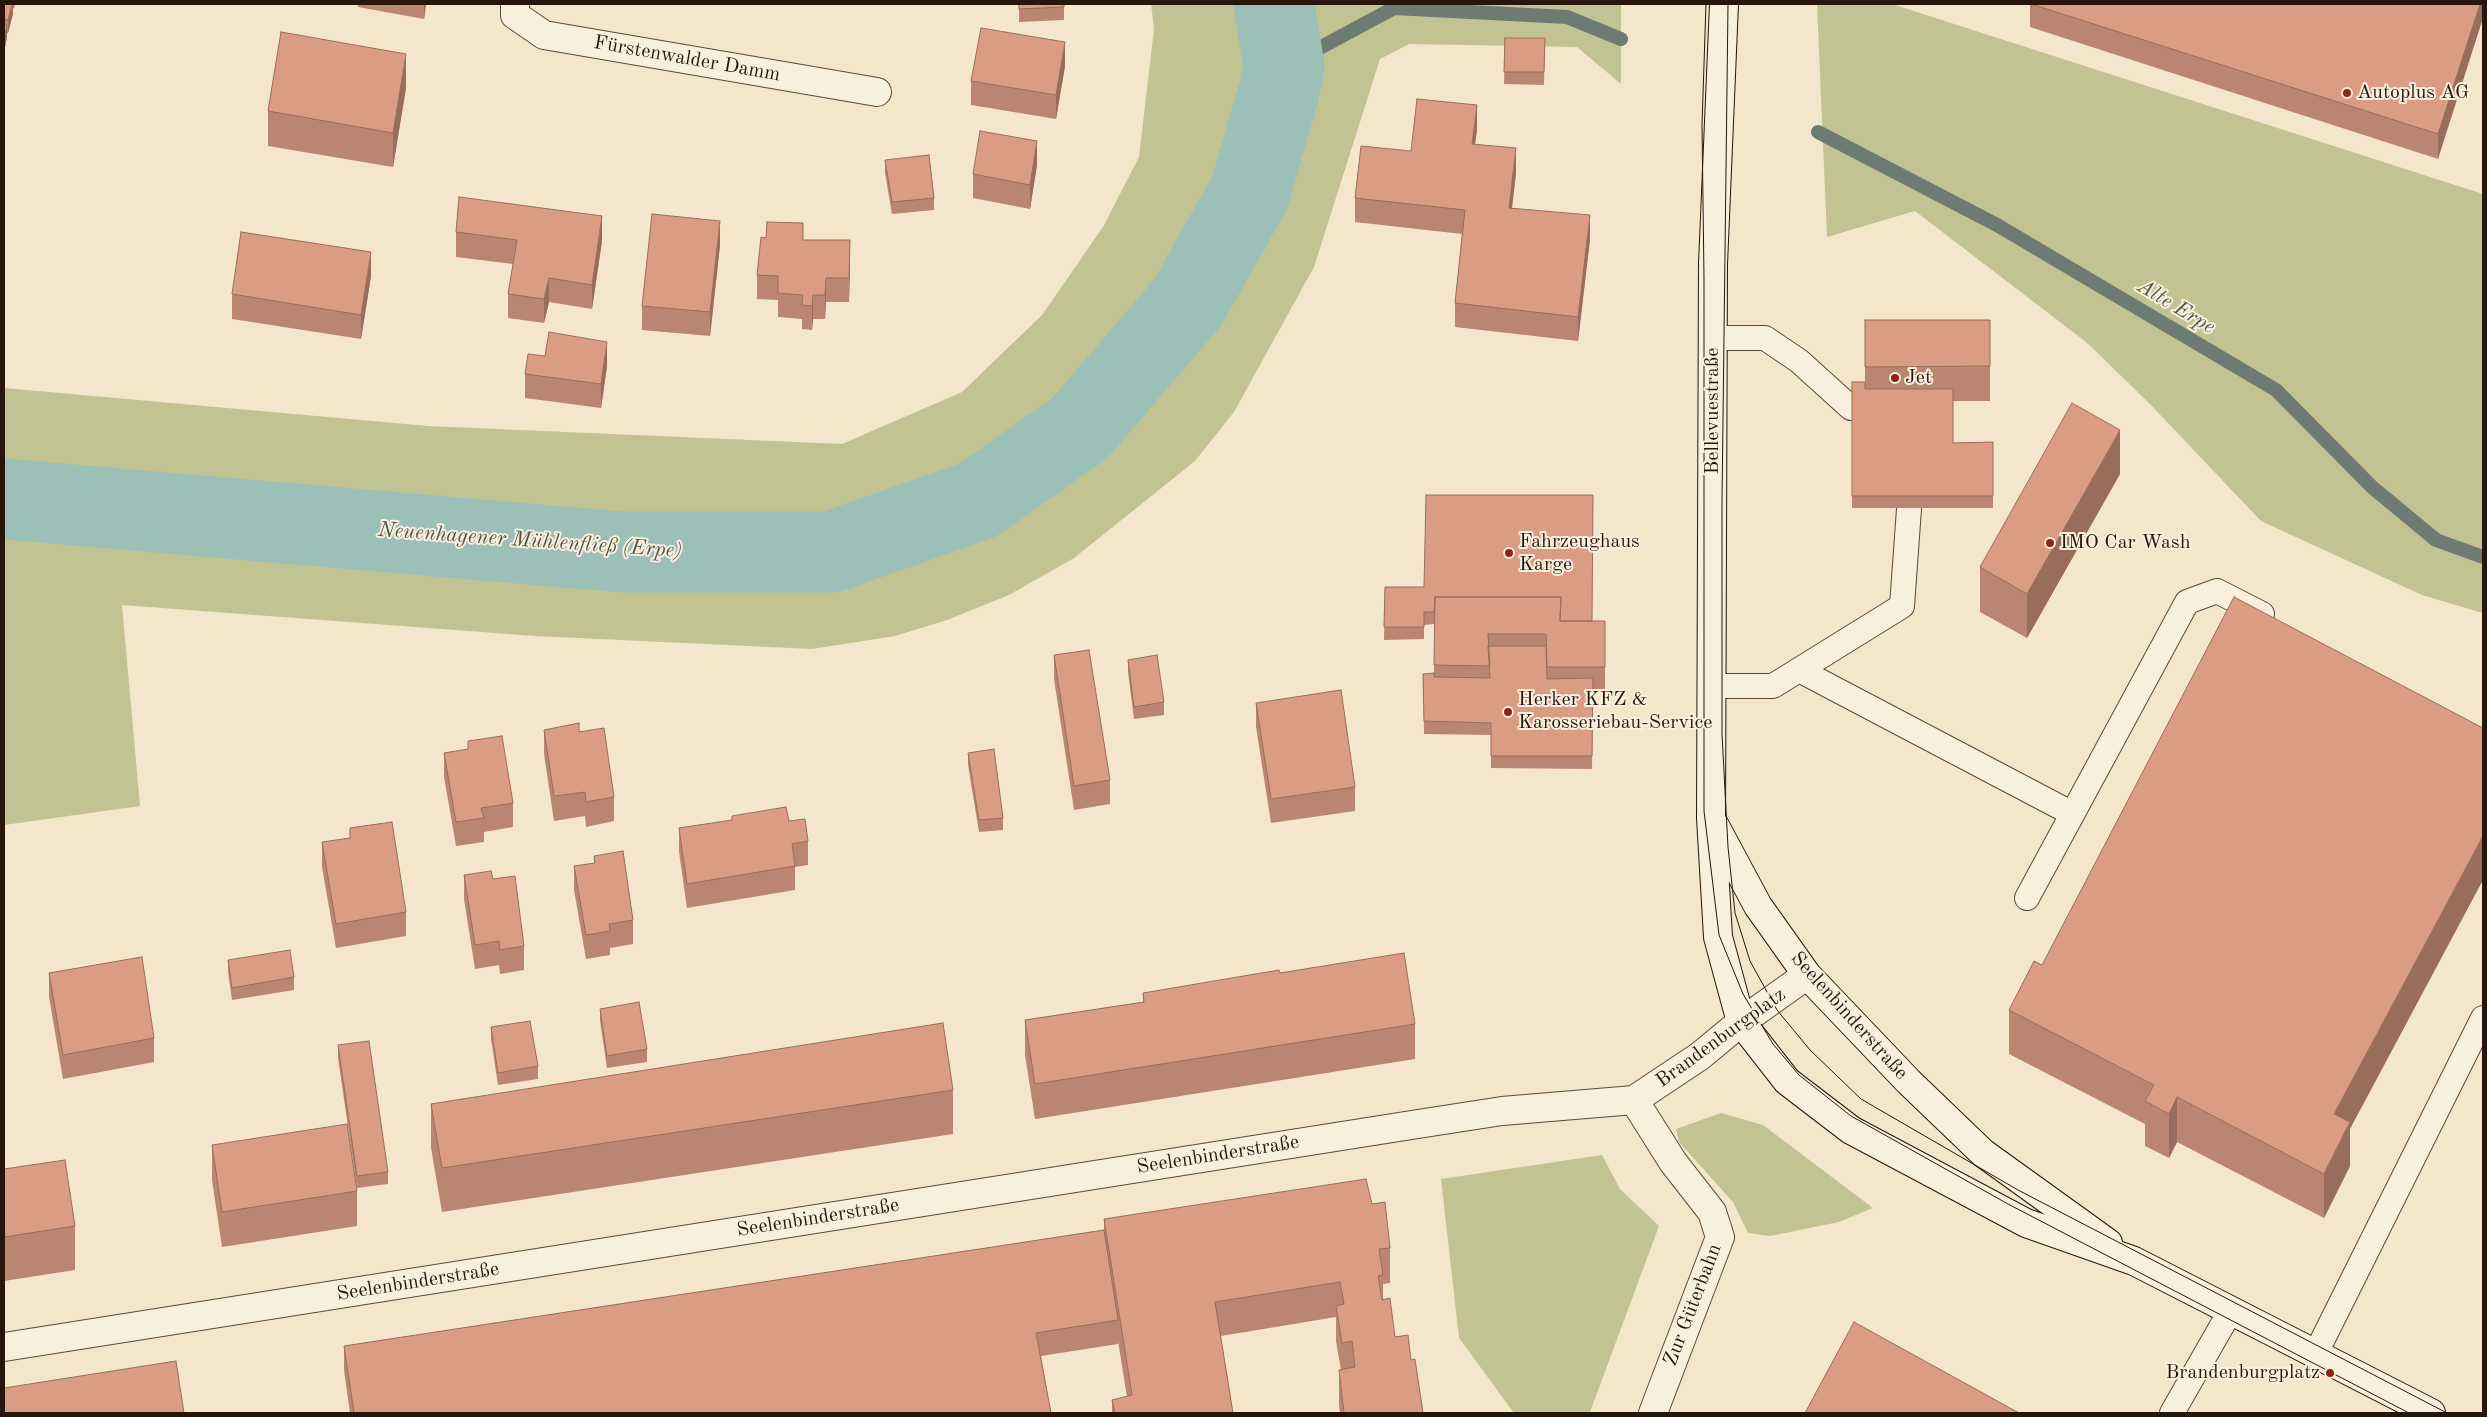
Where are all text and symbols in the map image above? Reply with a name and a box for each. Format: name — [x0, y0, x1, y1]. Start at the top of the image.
street label: Fürstenwalder Damm — [592, 31, 782, 87]
place label: Autoplus AG — [2357, 81, 2469, 105]
marker: Autoplus AG — [2341, 87, 2353, 99]
water label: Alte Erpe — [2133, 274, 2219, 340]
street label: Bellevuestraße — [1701, 348, 1725, 474]
place label: Jet — [1905, 366, 1932, 390]
marker: Jet — [1889, 372, 1901, 384]
water label: Neuenhagener Mühlenfließ (Erpe) — [377, 518, 683, 564]
place label: Fahrzeughaus Karge — [1519, 530, 1640, 577]
place label: IMO Car Wash — [2060, 531, 2191, 555]
marker: IMO Car Wash — [2044, 537, 2056, 549]
marker: Fahrzeughaus Karge — [1503, 547, 1515, 559]
place label: Herker KFZ & Karosseriebau-Service — [1518, 688, 1712, 735]
marker: Herker KFZ & Karosseriebau-Service — [1502, 706, 1514, 718]
street label: Seelenbinderstraße — [1785, 947, 1913, 1085]
street label: Brandenburgplatz — [1651, 983, 1791, 1093]
street label: Seelenbinderstraße — [1135, 1130, 1301, 1180]
street label: Seelenbinderstraße — [735, 1193, 901, 1243]
street label: Zur Güterbahn — [1659, 1241, 1727, 1369]
street label: Seelenbinderstraße — [335, 1257, 501, 1307]
place label: Brandenburgplatz — [2166, 1361, 2320, 1385]
marker: Brandenburgplatz — [2324, 1367, 2336, 1379]

